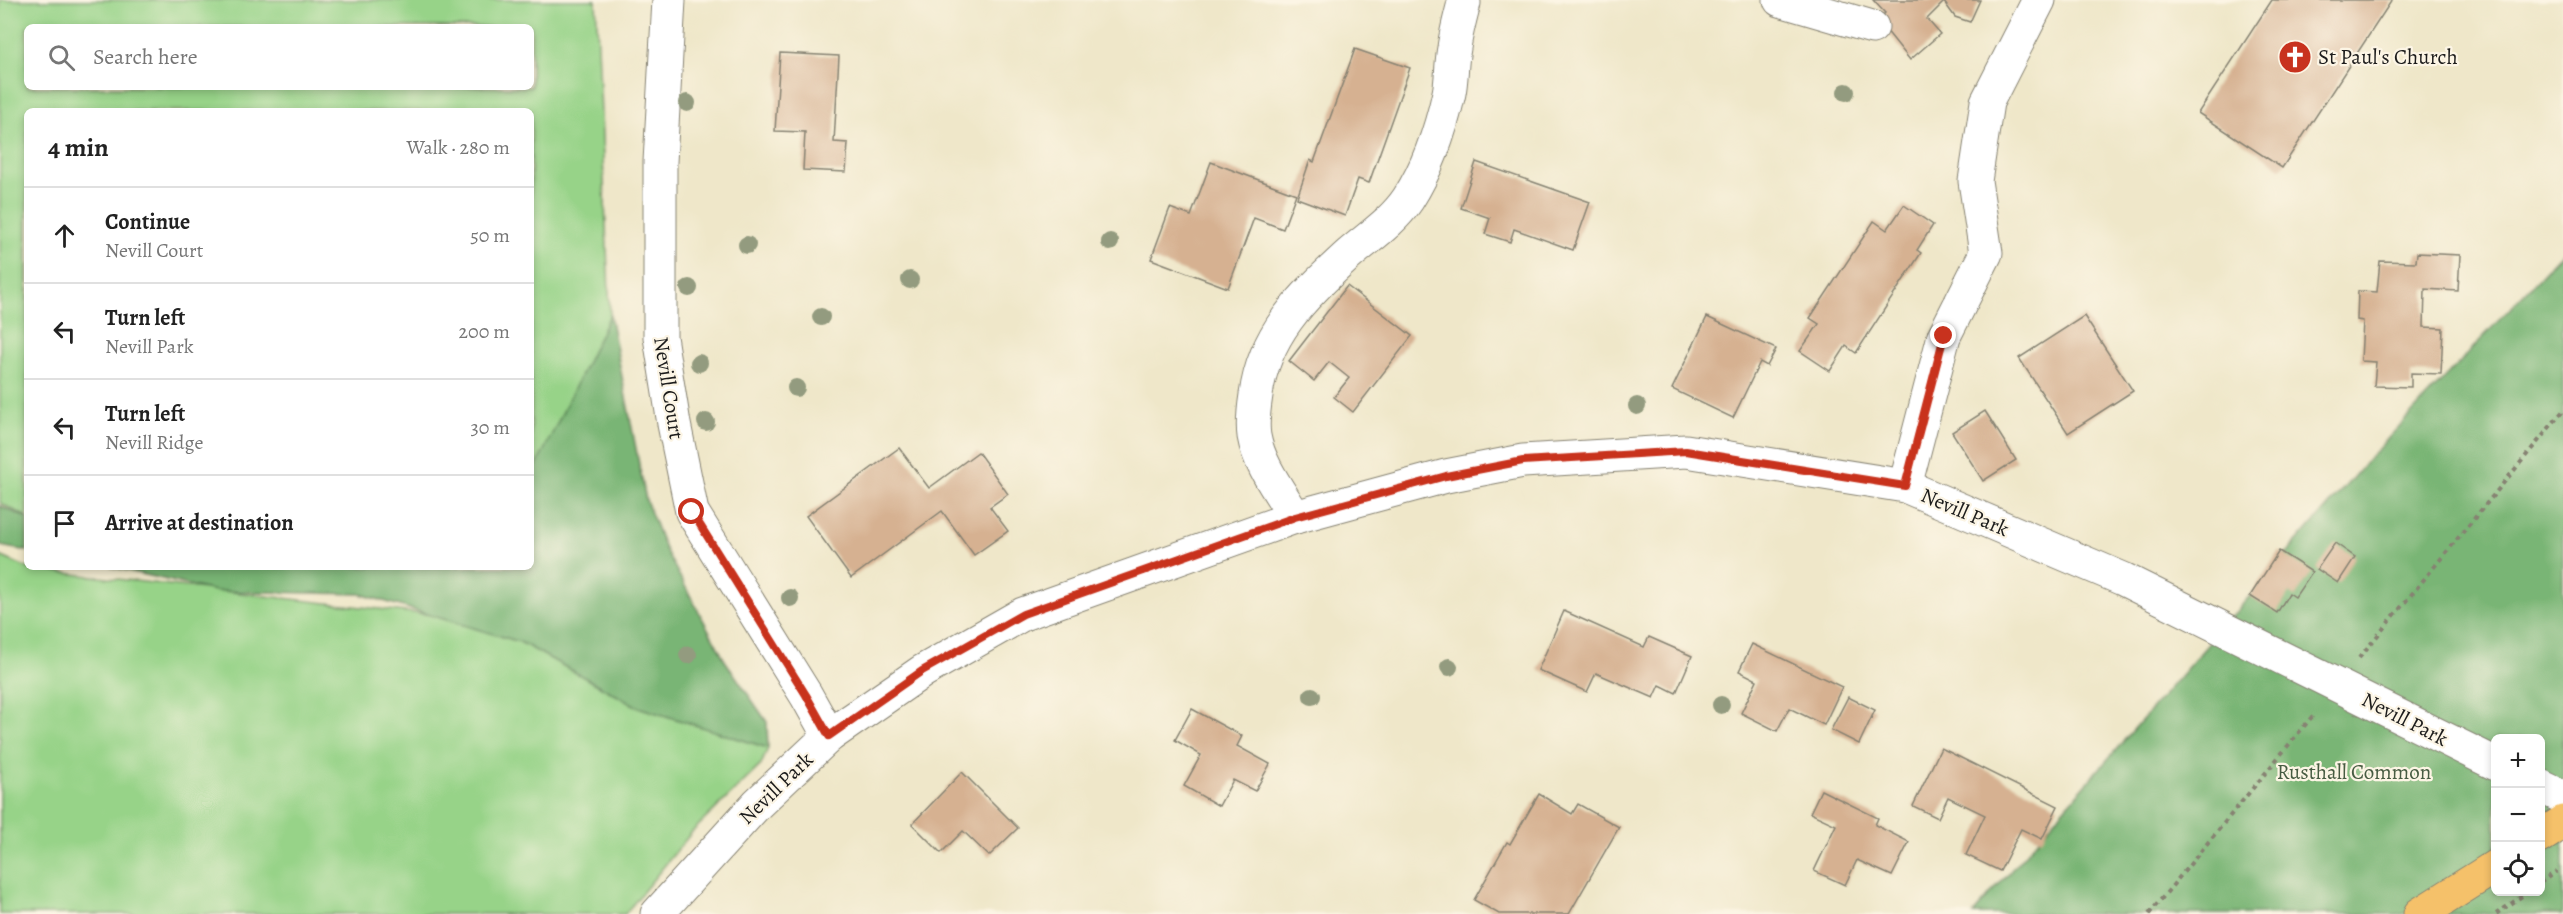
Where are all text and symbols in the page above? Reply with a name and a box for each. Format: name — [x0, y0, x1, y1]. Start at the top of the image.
search box — [24, 24, 534, 90]
church icon: St Paul's Church — [2277, 39, 2313, 75]
icon: search — [45, 41, 78, 74]
text: Search here — [93, 42, 198, 72]
place label: St Paul's Church — [2318, 43, 2458, 71]
text: 4 min — [48, 130, 109, 165]
text: Walk · 280 m — [406, 134, 510, 161]
text: Continue — [105, 207, 190, 237]
icon: ahead — [48, 219, 81, 252]
text: 50 m — [470, 222, 510, 249]
text: Nevill Court — [105, 237, 203, 264]
text: Turn left — [105, 303, 185, 333]
icon: left — [48, 315, 81, 348]
text: 200 m — [459, 318, 510, 345]
route end — [1930, 322, 1956, 348]
text: Nevill Park — [105, 333, 194, 360]
street label: Nevill Court — [647, 335, 691, 441]
text: Turn left — [105, 399, 185, 429]
icon: left — [48, 411, 81, 444]
text: 30 m — [470, 414, 510, 441]
text: Nevill Ridge — [105, 429, 204, 456]
street label: Nevill Park — [1917, 481, 2014, 543]
route start — [678, 498, 704, 524]
icon: arrive — [48, 507, 81, 540]
text: Arrive at destination — [105, 508, 294, 538]
street label: Nevill Park — [2357, 685, 2453, 753]
map controls — [2491, 734, 2545, 896]
button: + — [2491, 734, 2545, 788]
street label: Nevill Park — [733, 745, 820, 830]
park label: Rusthall Common — [2277, 758, 2431, 786]
button: − — [2491, 788, 2545, 842]
button: locate — [2491, 842, 2545, 896]

